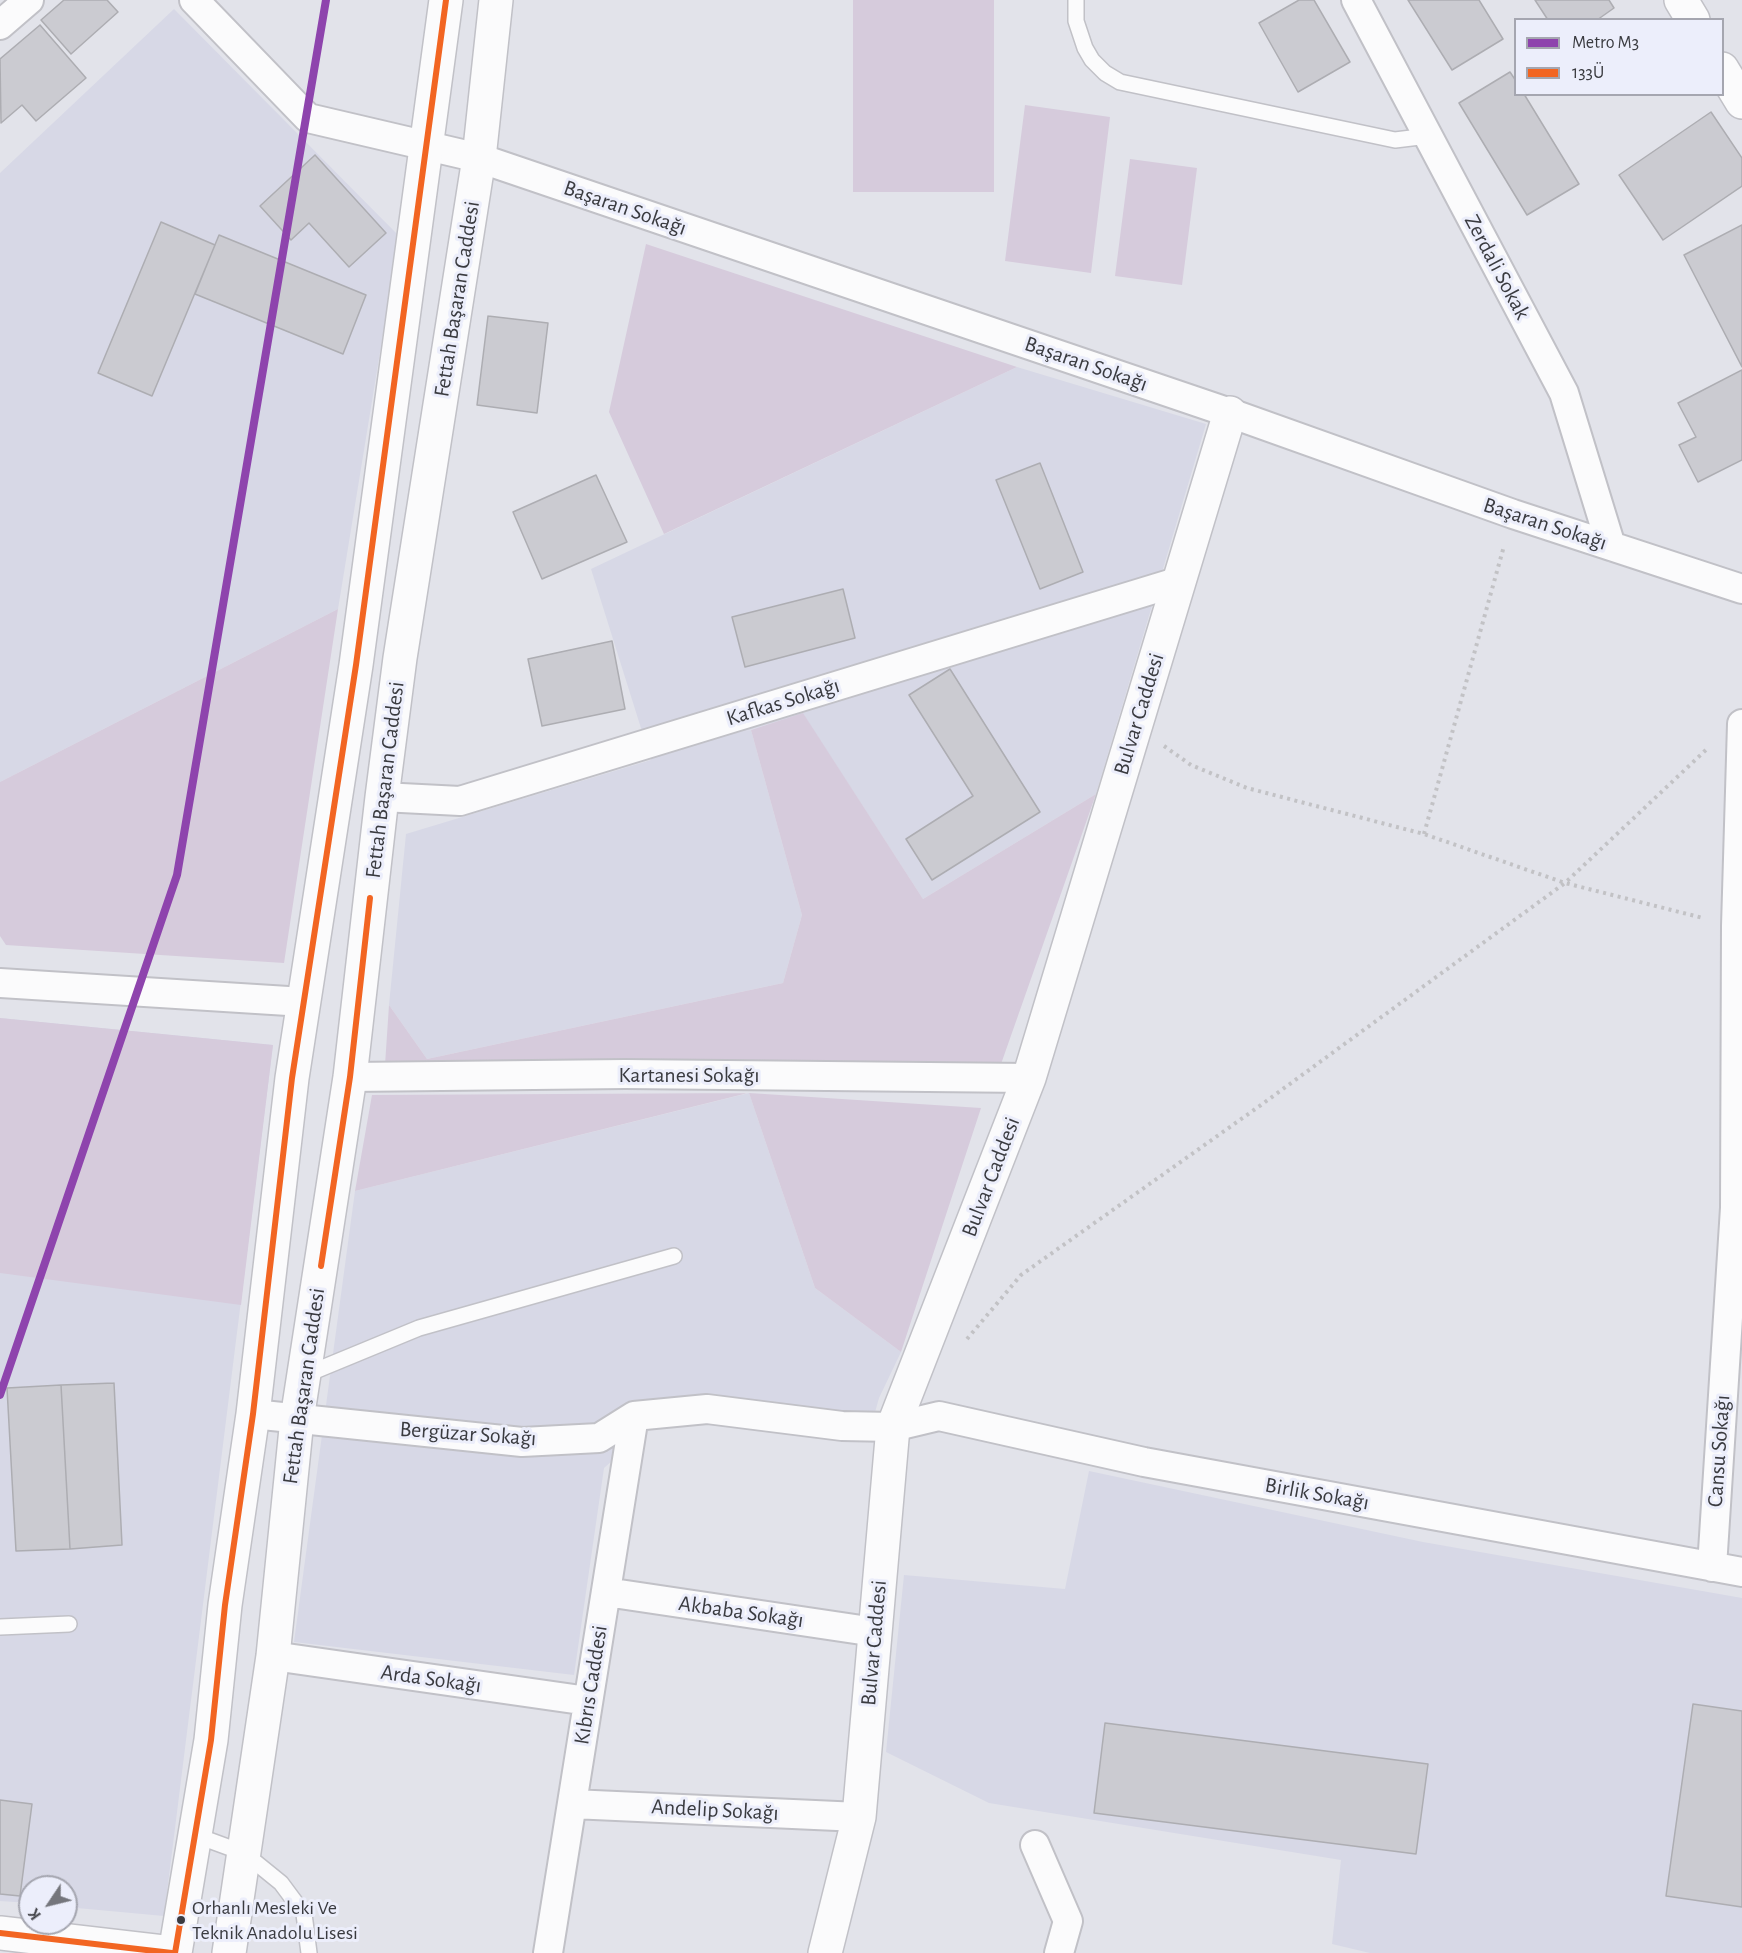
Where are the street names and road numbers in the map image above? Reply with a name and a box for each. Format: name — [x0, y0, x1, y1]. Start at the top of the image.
street label: Başaran Sokağı — [560, 175, 690, 241]
street label: Fettah Başaran Caddesi — [428, 199, 486, 399]
street label: Zerdali Sokak — [1458, 210, 1536, 324]
street label: Başaran Sokağı — [1021, 331, 1151, 397]
street label: Başaran Sokağı — [1480, 492, 1610, 556]
street label: Bulvar Caddesi — [1108, 650, 1170, 778]
street label: Kafkas Sokağı — [723, 672, 843, 732]
street label: Fettah Başaran Caddesi — [360, 680, 410, 880]
street label: Kartanesi Sokağı — [619, 1062, 759, 1088]
street label: Bulvar Caddesi — [956, 1113, 1026, 1241]
street label: Fettah Başaran Caddesi — [277, 1286, 331, 1486]
street label: Cansu Sokağı — [1702, 1394, 1736, 1508]
street label: Bergüzar Sokağı — [399, 1416, 537, 1452]
street label: Birlik Sokağı — [1263, 1472, 1371, 1516]
street label: Bulvar Caddesi — [855, 1579, 893, 1707]
street label: Akbaba Sokağı — [677, 1590, 805, 1634]
street label: Kıbrıs Caddesi — [569, 1623, 613, 1747]
street label: Arda Sokağı — [379, 1659, 483, 1699]
street label: Andelip Sokağı — [651, 1793, 779, 1827]

